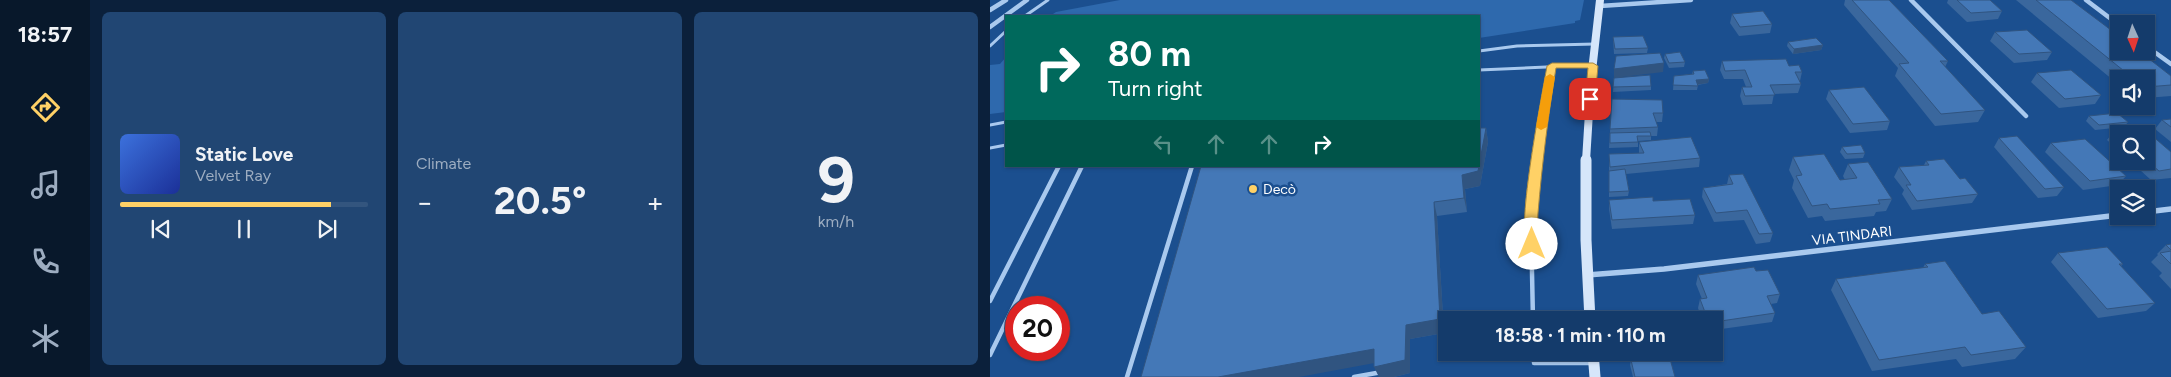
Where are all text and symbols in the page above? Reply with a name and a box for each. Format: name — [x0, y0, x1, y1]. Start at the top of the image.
north arrow — [2110, 15, 2155, 60]
map controls — [2110, 15, 2155, 225]
text: 18:57 — [18, 21, 72, 48]
text: 80 m — [1108, 33, 1191, 75]
icon: right — [1025, 35, 1090, 100]
button: sound — [2110, 70, 2155, 115]
text: Turn right — [1108, 75, 1203, 102]
pin — [1569, 78, 1611, 120]
icon: arrive — [1576, 85, 1604, 113]
icon: directions — [28, 90, 63, 125]
button: search — [2110, 125, 2155, 170]
icon: left — [1149, 130, 1177, 158]
icon: ahead — [1202, 130, 1230, 158]
icon: ahead — [1255, 130, 1283, 158]
icon: right — [1308, 130, 1336, 158]
text: 9 — [817, 140, 855, 218]
text: Static Love — [195, 143, 293, 166]
text: Climate — [416, 154, 471, 173]
text: Velvet Ray — [195, 166, 271, 185]
icon: music — [28, 167, 63, 202]
text: 20.5° — [494, 178, 586, 224]
button: layers — [2110, 180, 2155, 225]
place label: Decò — [1263, 181, 1296, 198]
marker: Decò — [1247, 183, 1259, 195]
text: − — [416, 185, 433, 219]
text: + — [647, 185, 664, 219]
text: km/h — [818, 212, 854, 231]
icon: previous — [147, 215, 175, 243]
icon: pause — [230, 215, 258, 243]
icon: next — [313, 215, 341, 243]
position arrow — [1505, 217, 1557, 269]
street label: VIA TINDARI — [1811, 223, 1893, 249]
icon: phone — [28, 244, 63, 279]
speed limit sign: 20 — [1005, 296, 1070, 361]
icon: climate — [28, 321, 63, 356]
text: 18:58 · 1 min · 110 m — [1495, 324, 1666, 347]

